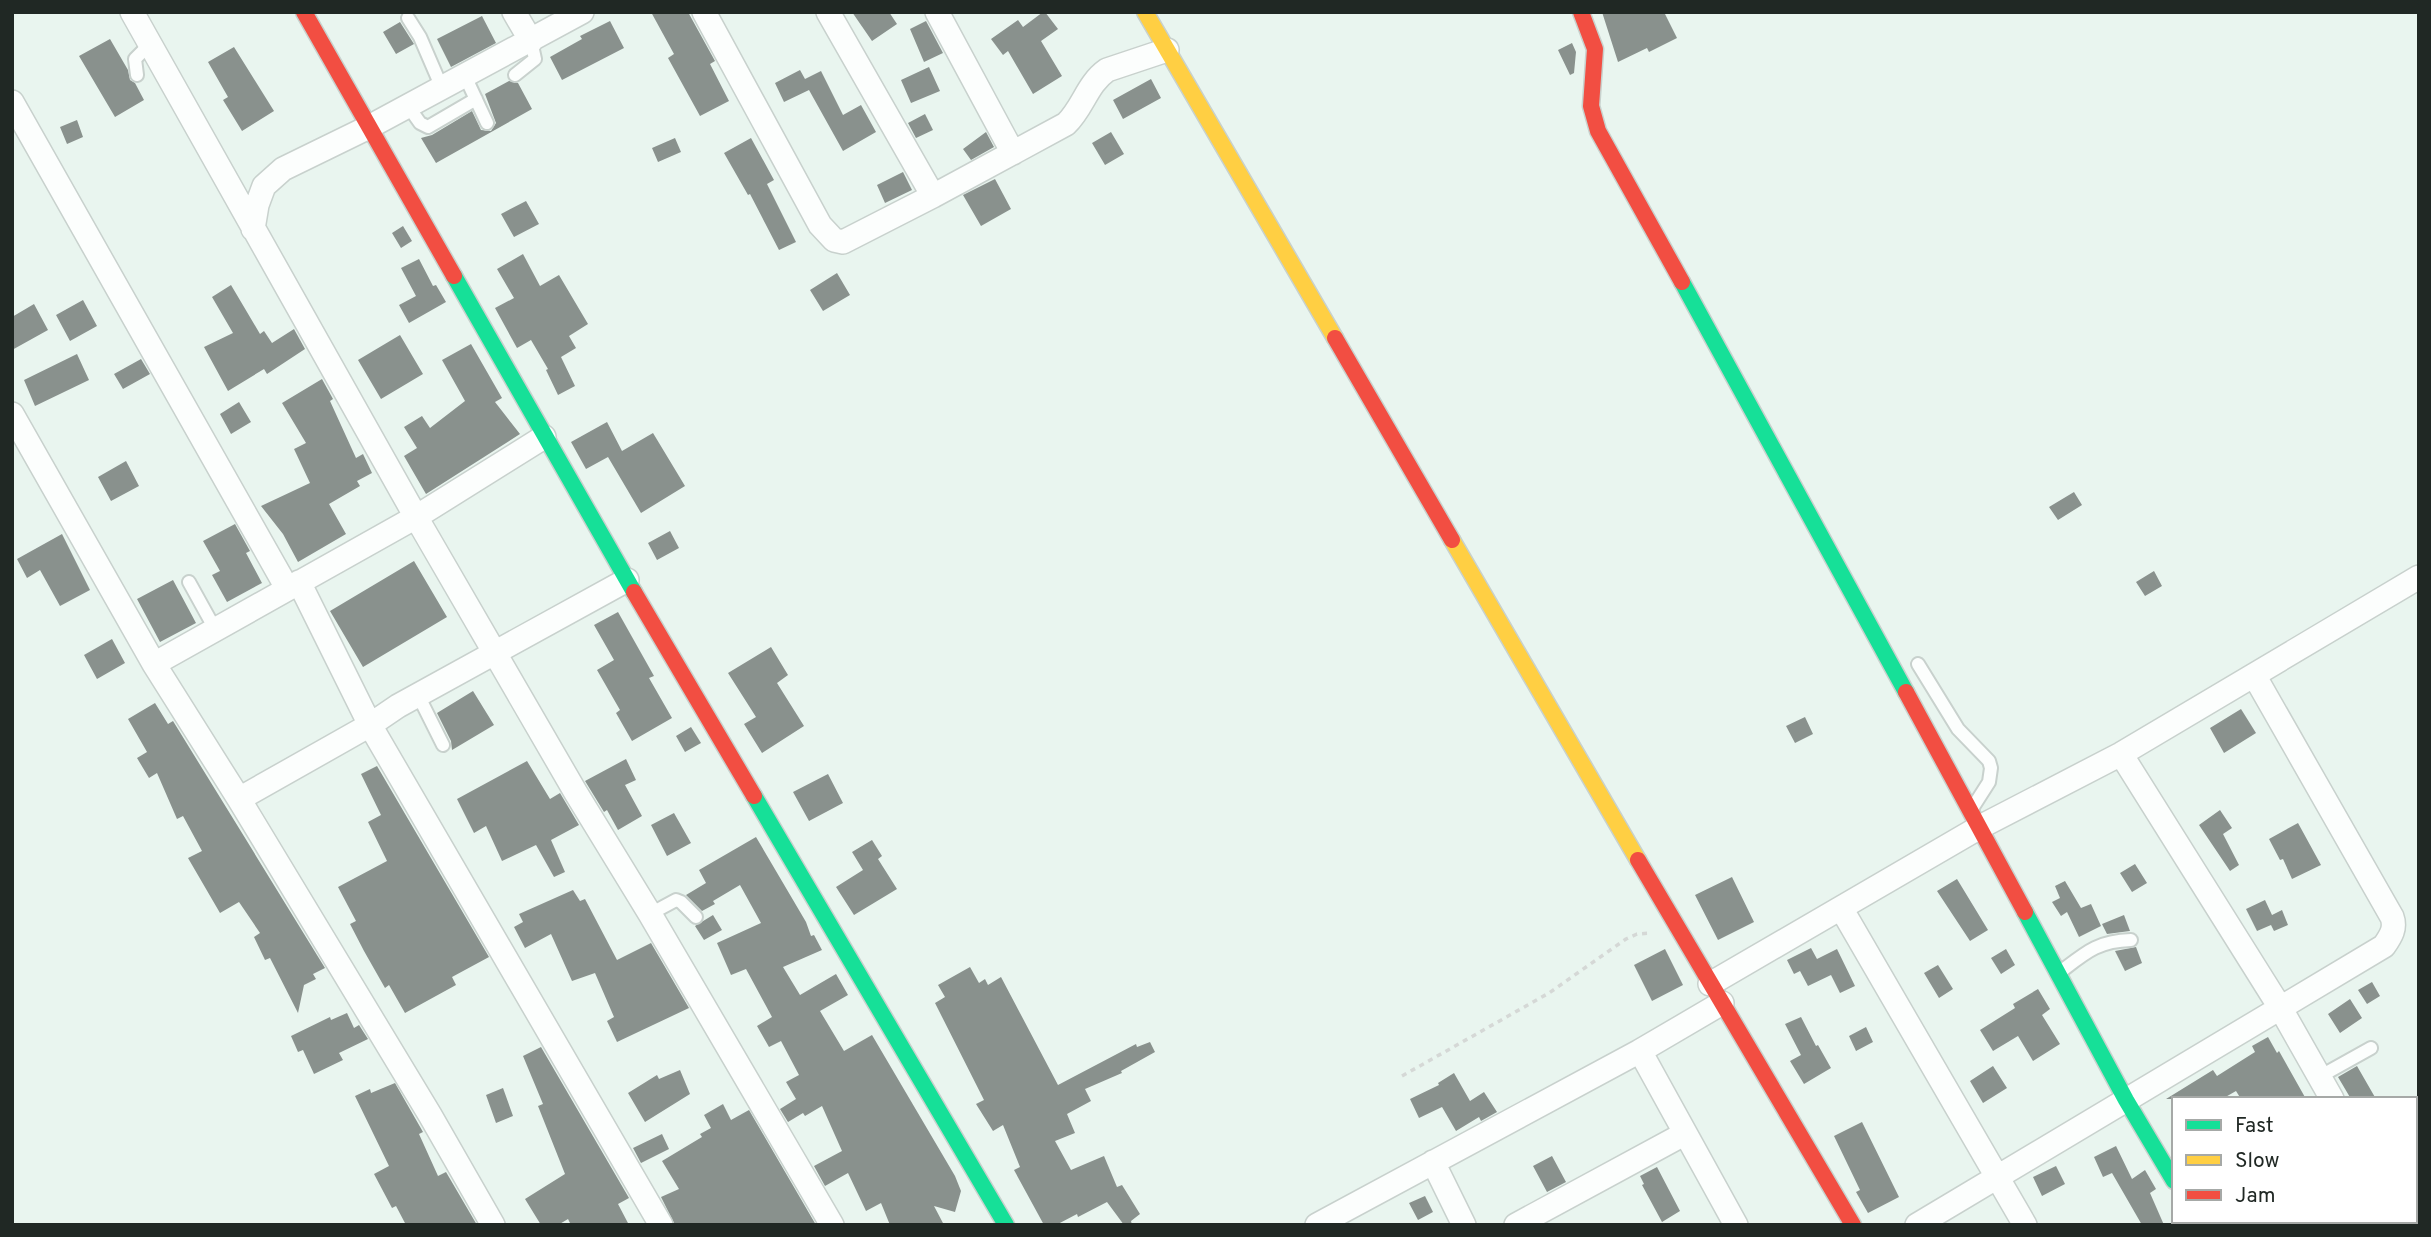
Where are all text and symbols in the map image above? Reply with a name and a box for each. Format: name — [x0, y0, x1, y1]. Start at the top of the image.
legend — [2172, 1097, 2417, 1223]
text: Fast — [2235, 1113, 2274, 1140]
text: Slow — [2235, 1148, 2280, 1175]
text: Jam — [2235, 1183, 2276, 1210]

